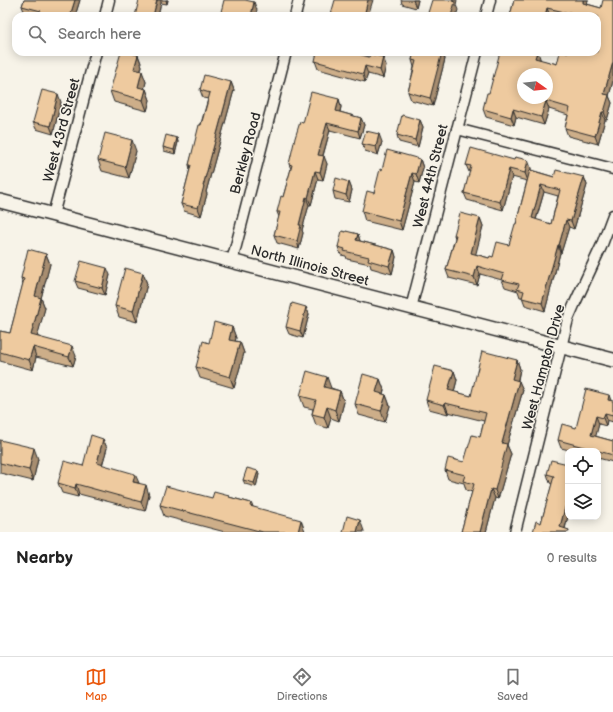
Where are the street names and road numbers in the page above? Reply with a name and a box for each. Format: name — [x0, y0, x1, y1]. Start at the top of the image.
street label: West 43rd Street — [39, 75, 84, 184]
street label: Berkley Road — [226, 110, 265, 196]
street label: West 44th Street — [409, 122, 452, 230]
street label: North Illinois Street — [249, 242, 371, 290]
street label: West Hampton Drive — [519, 302, 568, 432]

